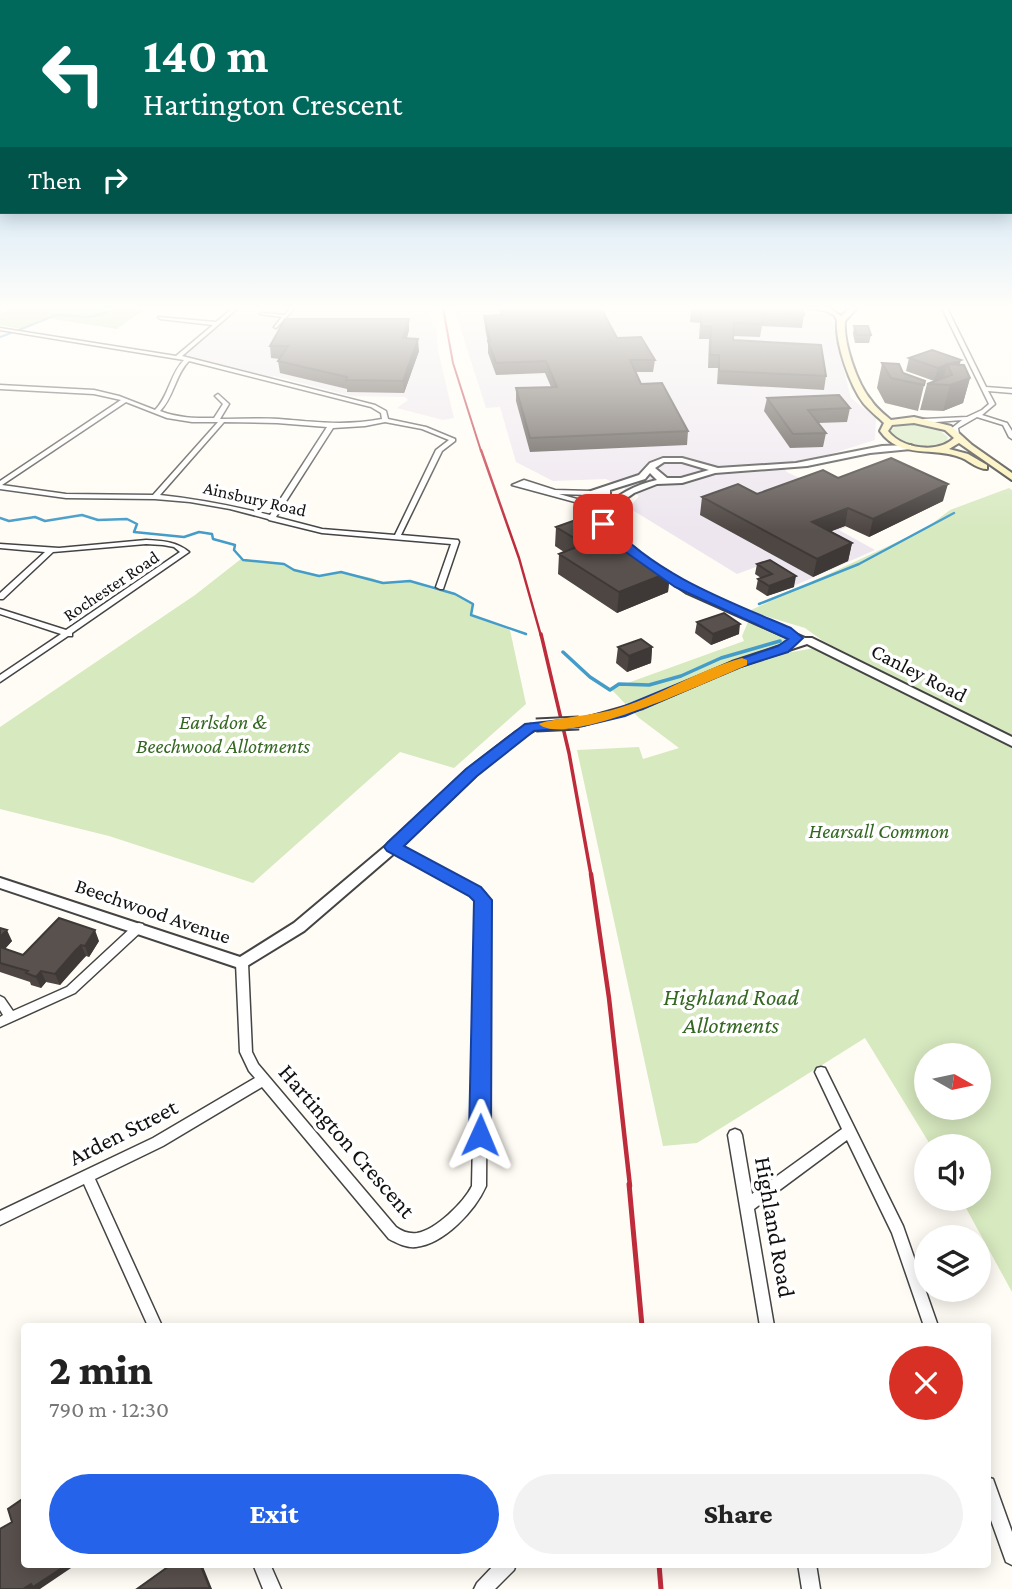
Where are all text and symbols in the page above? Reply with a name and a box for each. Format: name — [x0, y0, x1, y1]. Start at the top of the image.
icon: left — [28, 28, 119, 119]
text: 140 m — [143, 28, 268, 83]
text: Hartington Crescent — [143, 86, 402, 122]
icon: right — [96, 161, 134, 199]
text: Then — [28, 166, 82, 195]
street label: Ainsbury Road — [202, 477, 309, 521]
pin — [573, 494, 633, 554]
icon: arrive — [584, 505, 622, 543]
street label: Rochester Road — [60, 546, 163, 625]
street label: Canley Road — [867, 639, 971, 707]
park label: Earlsdon & Beechwood Allotments — [136, 710, 310, 758]
park label: Hearsall Common — [809, 819, 950, 843]
street label: Beechwood Avenue — [72, 873, 234, 949]
park label: Highland Road Allotments — [663, 983, 799, 1038]
north arrow — [914, 1043, 990, 1120]
map controls — [914, 1043, 991, 1302]
street label: Hartington Crescent — [273, 1058, 422, 1224]
street label: Arden Street — [64, 1092, 183, 1170]
position arrow — [443, 1098, 517, 1172]
button: sound — [914, 1134, 991, 1211]
street label: Highland Road — [750, 1154, 801, 1300]
button: layers — [914, 1225, 991, 1302]
text: 2 min — [49, 1346, 153, 1393]
button: close — [889, 1346, 963, 1420]
text: 790 m · 12:30 — [49, 1396, 169, 1422]
button: Exit — [49, 1474, 499, 1554]
button: Share — [513, 1474, 963, 1554]

